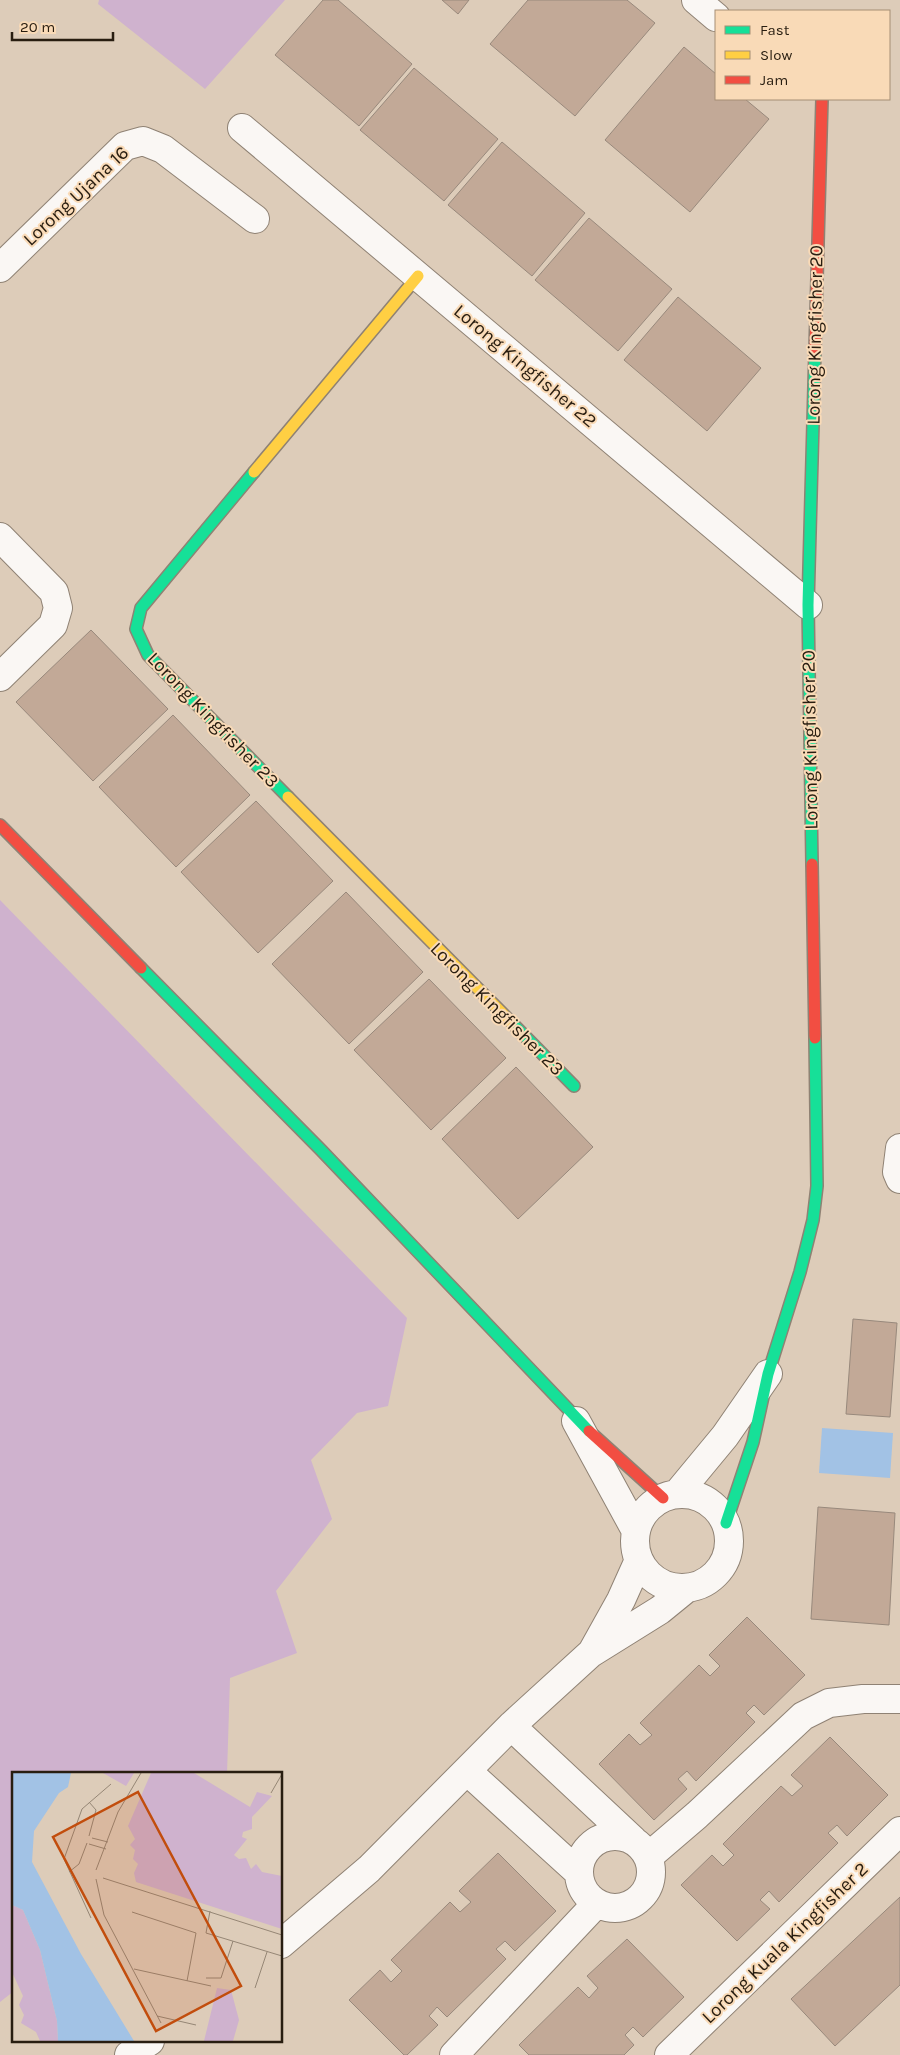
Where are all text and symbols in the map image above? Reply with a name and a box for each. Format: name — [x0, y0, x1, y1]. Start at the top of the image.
scale bar — [12, 10, 114, 42]
legend — [715, 10, 890, 100]
text: 20 m — [20, 18, 55, 36]
text: Fast — [760, 21, 790, 39]
text: Slow — [760, 46, 792, 64]
text: Jam — [760, 71, 788, 89]
street label: Lorong Ujana 16 — [19, 142, 133, 250]
street label: Lorong Kingfisher 20 — [802, 245, 828, 425]
street label: Lorong Kingfisher 22 — [449, 300, 601, 432]
street label: Lorong Kingfisher 23 — [143, 648, 283, 792]
street label: Lorong Kingfisher 20 — [797, 650, 823, 830]
street label: Lorong Kingfisher 23 — [426, 938, 568, 1080]
inset map — [12, 1772, 282, 2042]
street label: Lorong Kuala Kingfisher 2 — [697, 1858, 873, 2028]

